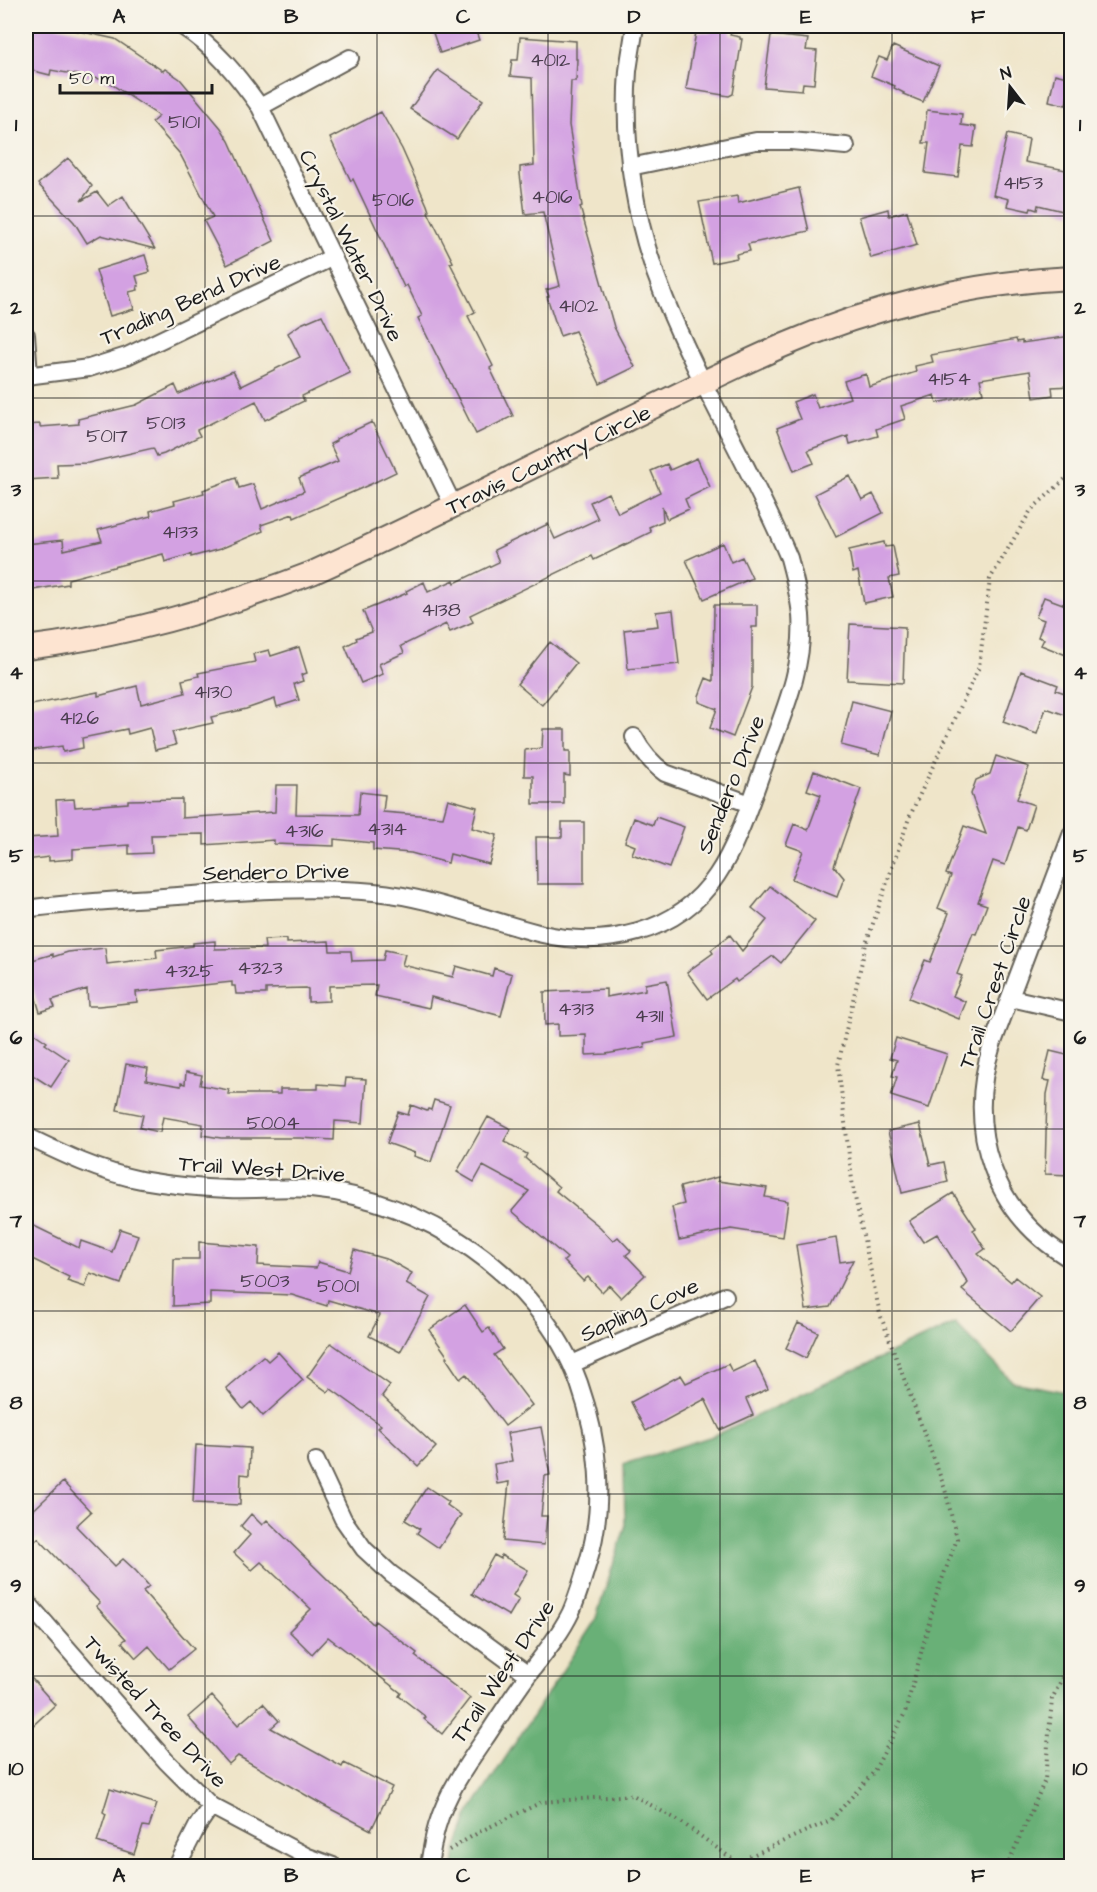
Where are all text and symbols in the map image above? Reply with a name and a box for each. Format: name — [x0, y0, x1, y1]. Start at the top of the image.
text: A — [113, 3, 126, 31]
text: B — [284, 3, 299, 31]
text: C — [456, 3, 471, 31]
text: D — [628, 3, 641, 31]
text: E — [800, 3, 812, 31]
text: F — [971, 3, 986, 31]
house number: 4012 — [530, 46, 571, 74]
scale bar — [60, 57, 212, 95]
north arrow — [980, 57, 1040, 117]
text: N — [998, 62, 1014, 86]
text: 50 m — [69, 66, 114, 91]
house number: 5101 — [168, 108, 200, 136]
text: 1 — [15, 111, 18, 139]
text: 1 — [1079, 111, 1082, 139]
street label: Crystal Water Drive — [290, 145, 411, 347]
house number: 4153 — [1003, 169, 1043, 197]
house number: 4016 — [531, 183, 573, 211]
house number: 5016 — [372, 186, 414, 214]
street label: Trading Bend Drive — [95, 247, 286, 355]
house number: 4102 — [558, 292, 599, 320]
text: 2 — [9, 294, 22, 322]
text: 2 — [1073, 294, 1086, 322]
house number: 4154 — [927, 365, 971, 393]
street label: Travis Country Circle — [441, 397, 657, 524]
house number: 5013 — [146, 409, 186, 437]
house number: 5017 — [86, 422, 128, 450]
text: 3 — [10, 476, 22, 504]
text: 3 — [1074, 476, 1086, 504]
house number: 4133 — [162, 518, 198, 546]
house number: 4138 — [421, 596, 461, 624]
text: 4 — [9, 659, 23, 687]
text: 4 — [1073, 659, 1087, 687]
house number: 4130 — [194, 678, 233, 706]
house number: 4126 — [59, 704, 100, 732]
street label: Sendero Drive — [690, 711, 773, 858]
house number: 4314 — [367, 815, 407, 843]
house number: 4316 — [285, 817, 324, 845]
text: 5 — [9, 842, 24, 870]
text: 5 — [1073, 842, 1088, 870]
street label: Sendero Drive — [202, 856, 350, 889]
street label: Trail Crest Circle — [951, 892, 1040, 1073]
house number: 4323 — [237, 954, 283, 982]
house number: 4325 — [164, 957, 214, 985]
house number: 4313 — [558, 995, 594, 1023]
house number: 4311 — [635, 1002, 664, 1030]
text: 6 — [10, 1024, 23, 1052]
text: 6 — [1074, 1024, 1087, 1052]
house number: 5004 — [246, 1109, 300, 1137]
street label: Trail West Drive — [178, 1148, 346, 1191]
text: 7 — [9, 1207, 23, 1235]
text: 7 — [1073, 1207, 1087, 1235]
house number: 5003 — [240, 1267, 290, 1295]
street label: Sapling Cove — [575, 1270, 704, 1351]
house number: 5001 — [317, 1272, 359, 1300]
text: 8 — [10, 1389, 23, 1417]
text: 8 — [1074, 1389, 1087, 1417]
text: 9 — [10, 1572, 22, 1600]
text: 9 — [1074, 1572, 1086, 1600]
street label: Trail West Drive — [444, 1594, 563, 1750]
street label: Twisted Tree Drive — [76, 1629, 234, 1795]
text: 10 — [8, 1755, 24, 1783]
text: 10 — [1072, 1755, 1088, 1783]
text: A — [113, 1862, 126, 1890]
text: B — [284, 1862, 299, 1890]
text: C — [456, 1862, 471, 1890]
text: D — [628, 1862, 641, 1890]
text: E — [800, 1862, 812, 1890]
text: F — [971, 1862, 986, 1890]

